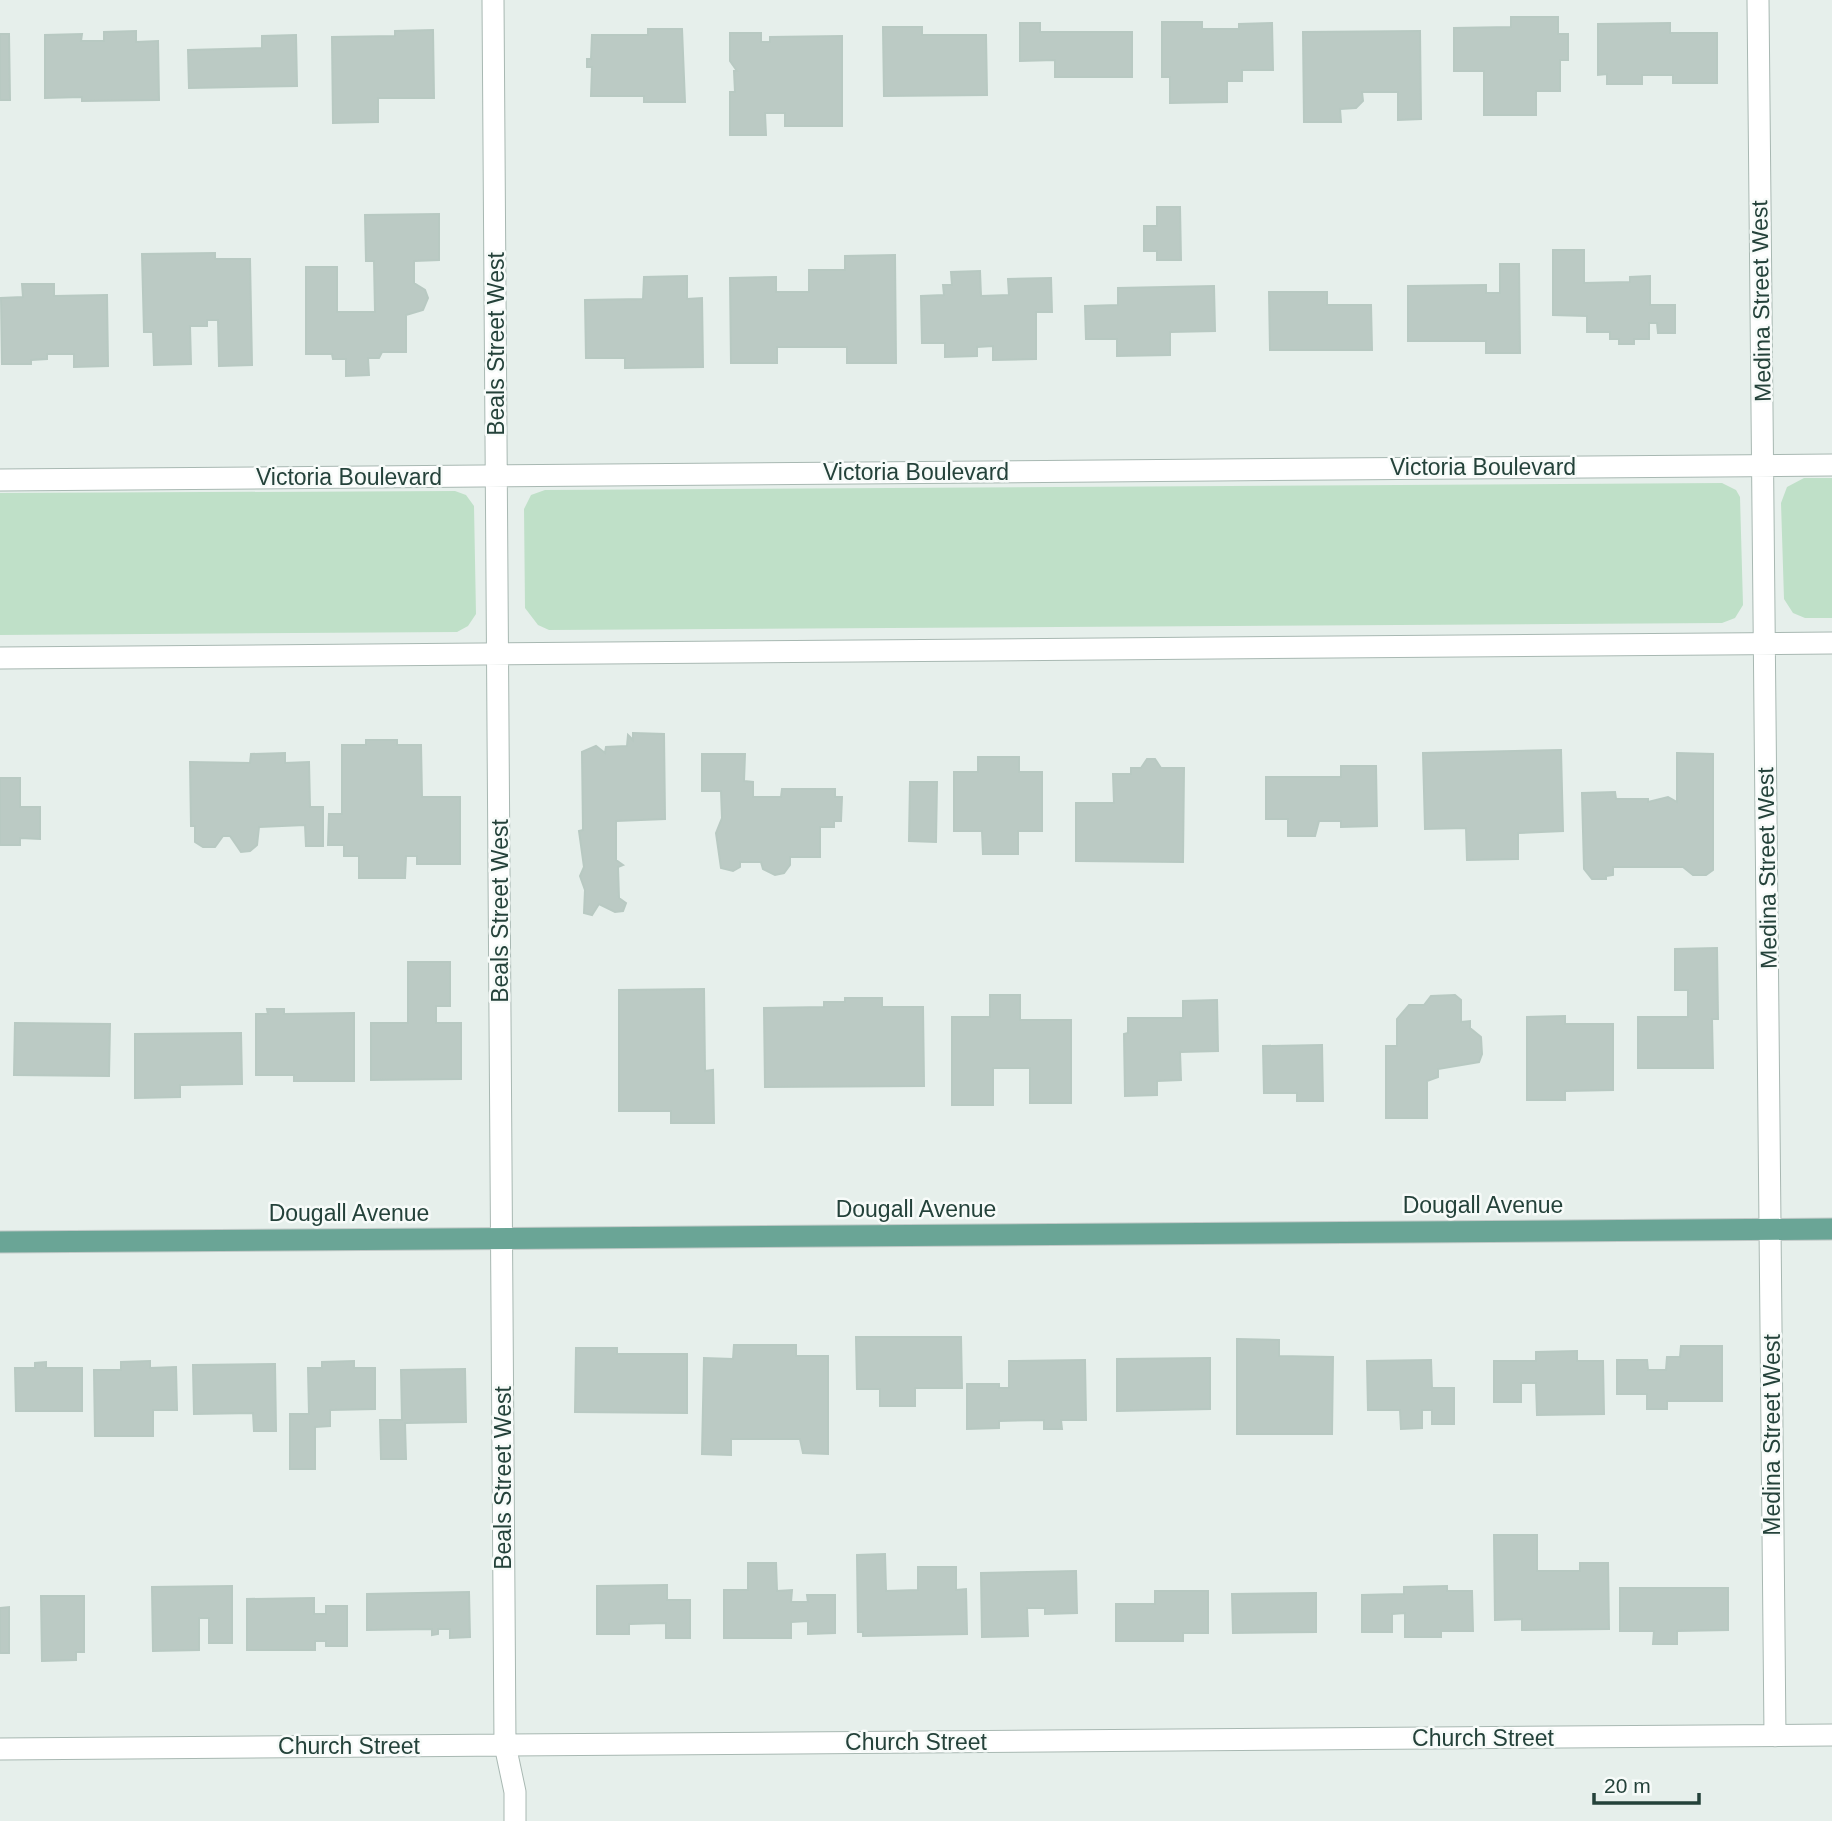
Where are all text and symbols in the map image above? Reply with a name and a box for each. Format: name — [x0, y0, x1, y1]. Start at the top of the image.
street label: Medina Street West — [1746, 199, 1776, 402]
street label: Beals Street West — [483, 252, 509, 436]
street label: Victoria Boulevard — [1390, 454, 1576, 480]
street label: Victoria Boulevard — [823, 459, 1009, 485]
street label: Victoria Boulevard — [256, 464, 442, 490]
street label: Medina Street West — [1752, 766, 1782, 969]
street label: Beals Street West — [487, 819, 513, 1003]
street label: Dougall Avenue — [1403, 1192, 1563, 1218]
street label: Dougall Avenue — [836, 1196, 996, 1222]
street label: Dougall Avenue — [269, 1200, 429, 1226]
street label: Medina Street West — [1759, 1334, 1785, 1536]
street label: Beals Street West — [490, 1386, 516, 1570]
street label: Church Street — [1412, 1725, 1555, 1751]
street label: Church Street — [845, 1729, 988, 1755]
street label: Church Street — [278, 1733, 421, 1759]
scale bar — [1594, 1762, 1699, 1806]
text: 20 m — [1604, 1774, 1651, 1797]

